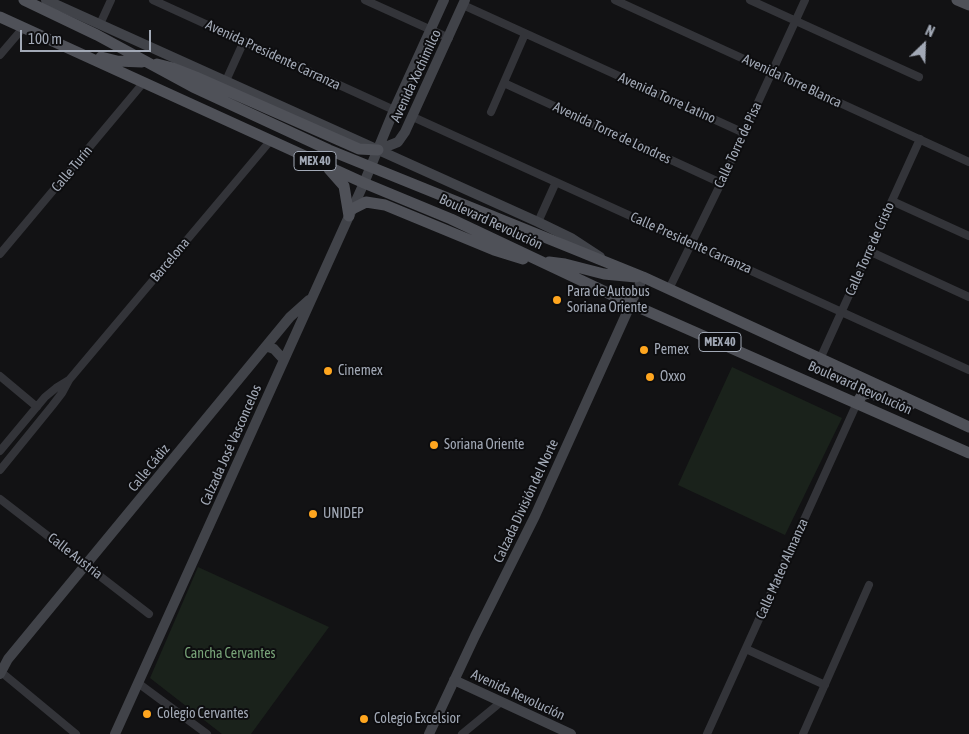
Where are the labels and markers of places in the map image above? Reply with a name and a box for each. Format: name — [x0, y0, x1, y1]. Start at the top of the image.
place label: Para de Autobus Soriana Oriente — [567, 284, 650, 316]
marker: Para de Autobus Soriana Oriente — [551, 294, 563, 306]
place label: Pemex — [654, 342, 689, 358]
marker: Pemex — [638, 344, 650, 356]
place label: Cinemex — [338, 363, 383, 379]
marker: Cinemex — [322, 365, 334, 377]
place label: Oxxo — [660, 369, 686, 385]
marker: Oxxo — [644, 371, 656, 383]
place label: Soriana Oriente — [444, 437, 524, 453]
marker: Soriana Oriente — [428, 439, 440, 451]
place label: UNIDEP — [323, 506, 364, 522]
marker: UNIDEP — [307, 508, 319, 520]
place label: Colegio Cervantes — [157, 706, 248, 722]
marker: Colegio Cervantes — [141, 708, 153, 720]
place label: Colegio Excelsior — [374, 711, 460, 727]
marker: Colegio Excelsior — [358, 713, 370, 725]

